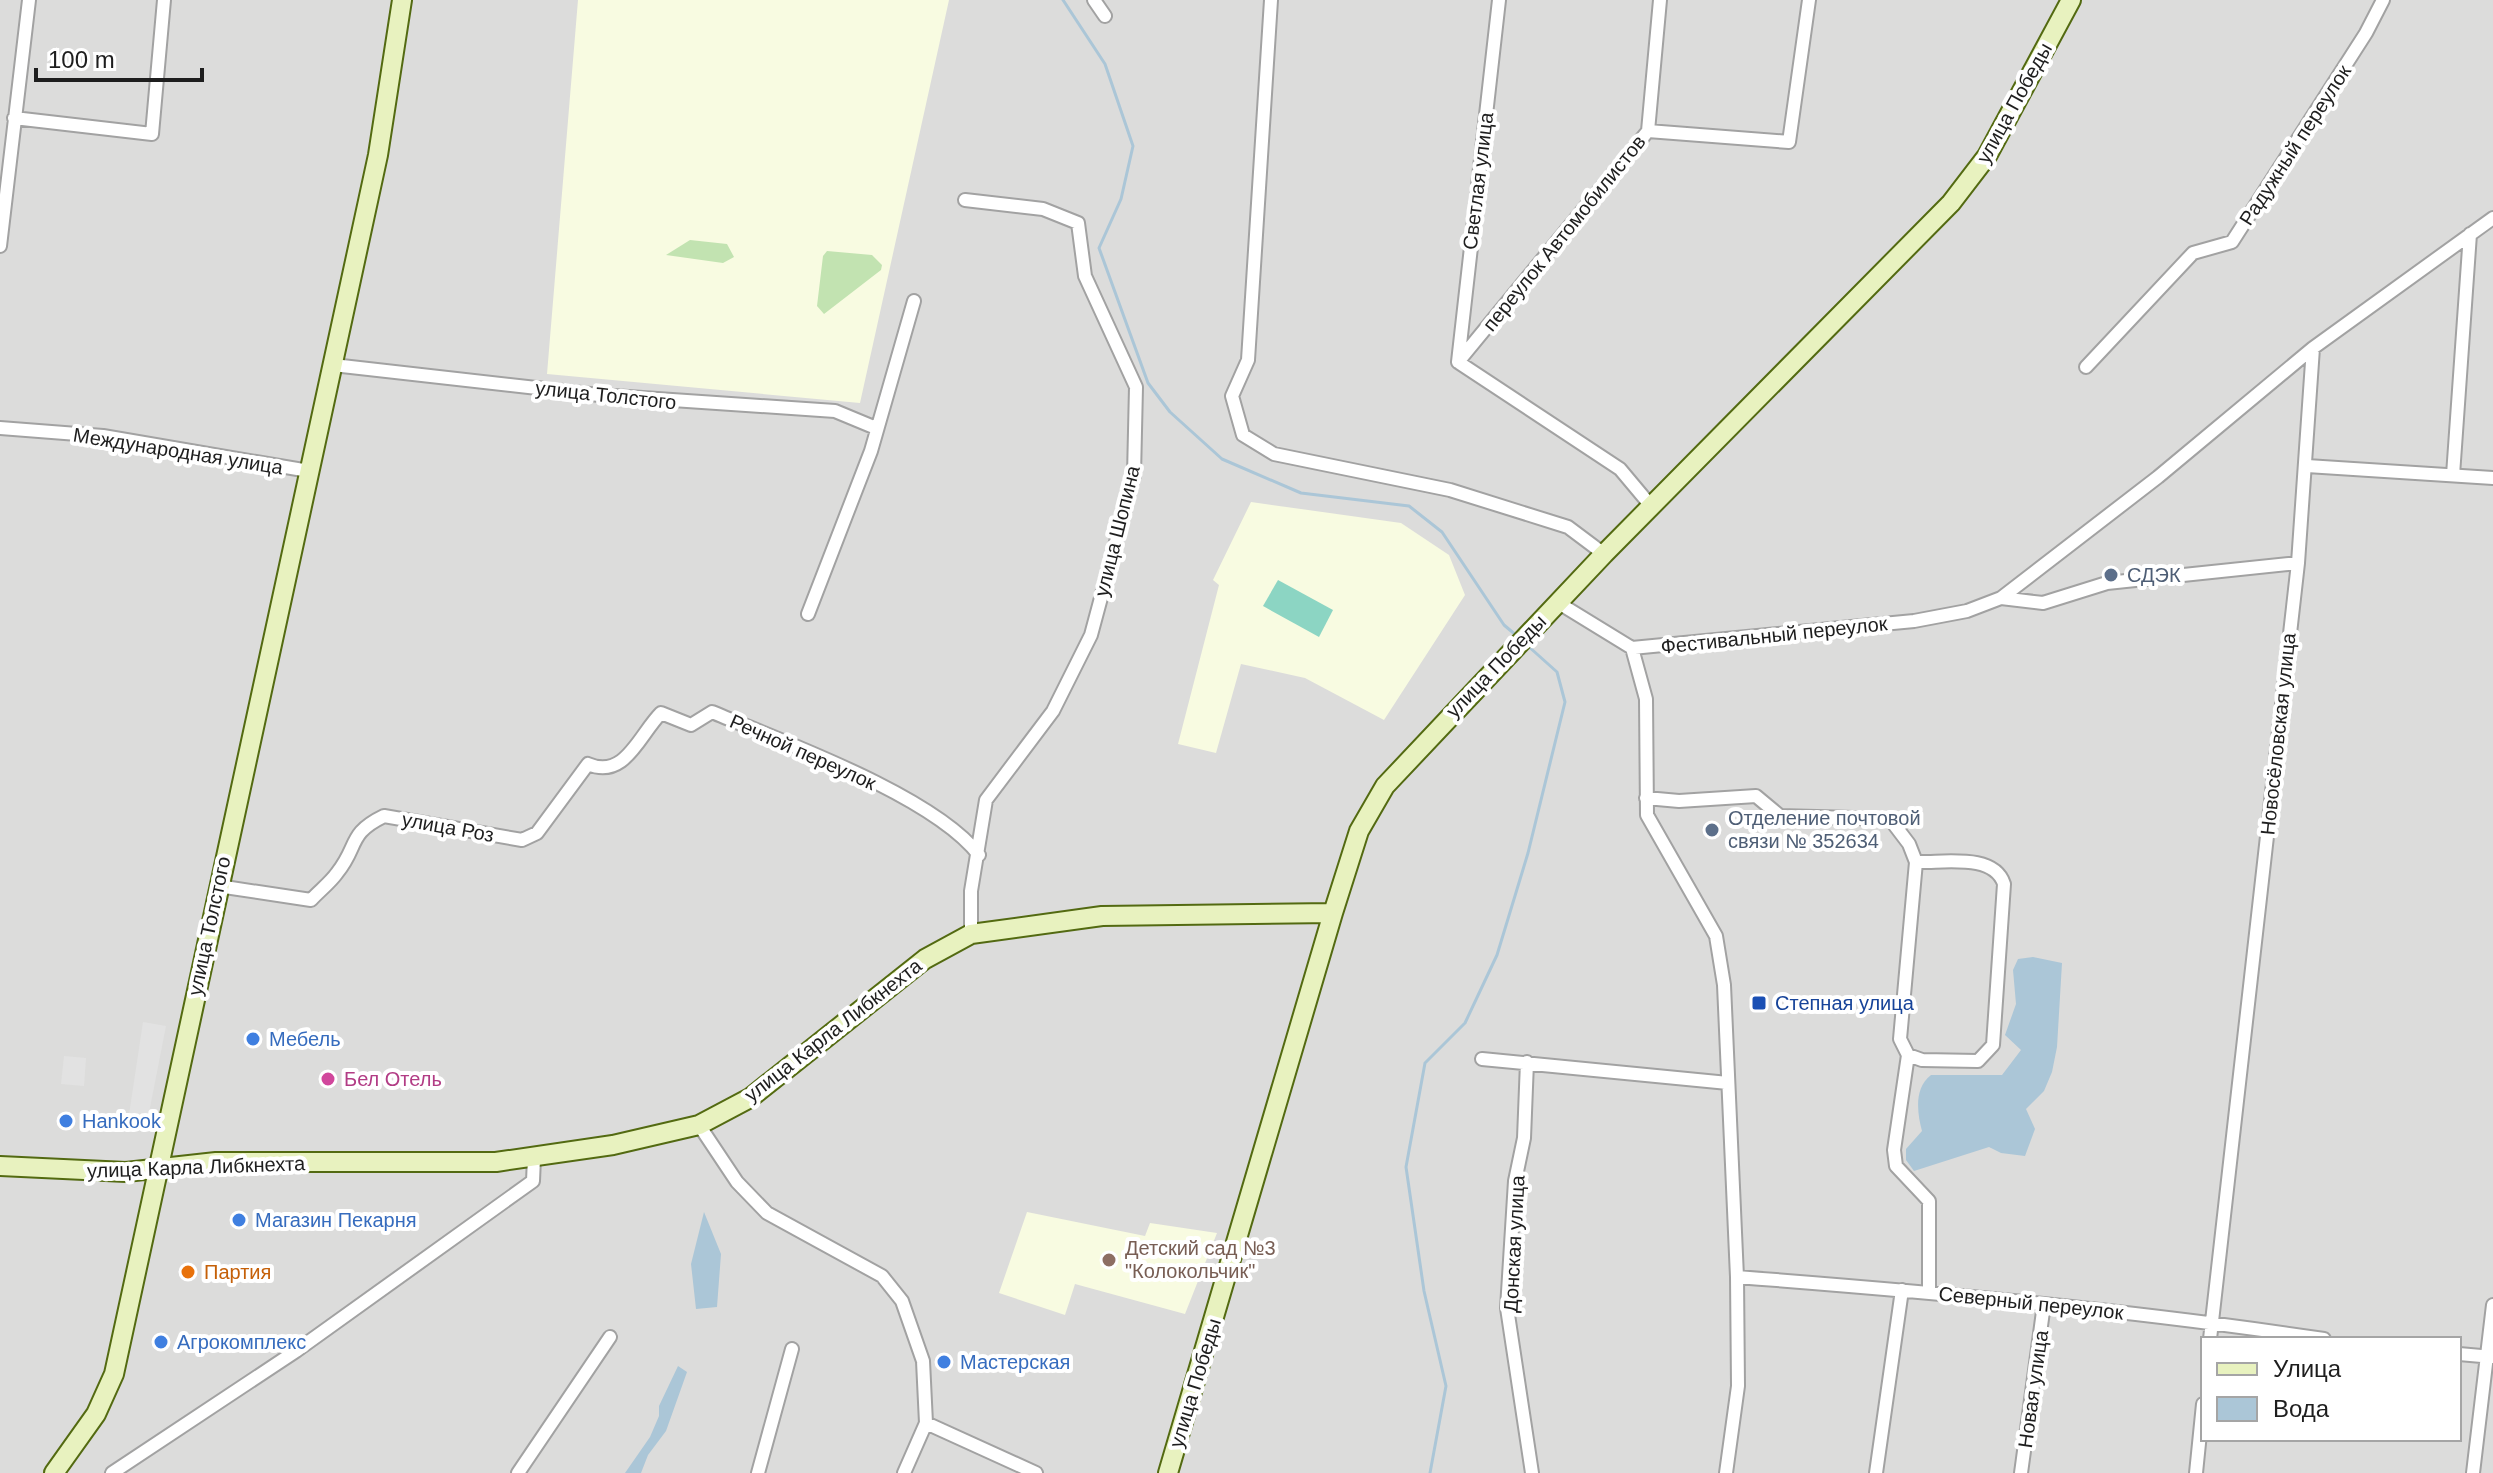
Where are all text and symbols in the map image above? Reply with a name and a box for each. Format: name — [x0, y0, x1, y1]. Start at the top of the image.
scale bar — [36, 32, 202, 82]
street label: улица Победы — [1972, 39, 2056, 167]
text: 100 m — [48, 46, 115, 73]
street label: Радужный переулок — [2235, 61, 2355, 229]
street label: Светлая улица — [1459, 110, 1497, 251]
street label: переулок Автомобилистов — [1478, 131, 1650, 335]
street label: улица Толстого — [534, 377, 678, 413]
street label: Международная улица — [72, 424, 285, 479]
street label: улица Шопина — [1090, 462, 1144, 599]
place label: СДЭК — [2127, 564, 2181, 586]
marker: СДЭК — [2102, 566, 2120, 584]
street label: улица Победы — [1442, 610, 1550, 722]
street label: Фестивальный переулок — [1660, 612, 1889, 658]
street label: Новосёловская улица — [2256, 631, 2300, 836]
street label: Речной переулок — [727, 710, 880, 794]
place label: Отделение почтовой связи № 352634 — [1728, 807, 1921, 852]
street label: улица Роз — [400, 808, 496, 846]
marker: Отделение почтовой связи № 352634 — [1703, 821, 1721, 839]
street label: улица Толстого — [184, 854, 234, 998]
street label: улица Карла Либкнехта — [740, 954, 926, 1106]
place label: Степная улица — [1775, 992, 1915, 1014]
marker: Степная улица — [1750, 994, 1768, 1012]
place label: Мебель — [269, 1028, 341, 1050]
marker: Мебель — [244, 1030, 262, 1048]
place label: Бел Отель — [344, 1068, 442, 1090]
marker: Бел Отель — [319, 1070, 337, 1088]
place label: Hankook — [82, 1110, 162, 1132]
marker: Hankook — [57, 1112, 75, 1130]
street label: улица Карла Либкнехта — [87, 1152, 306, 1182]
street label: Донская улица — [1499, 1174, 1529, 1313]
place label: Магазин Пекарня — [255, 1209, 417, 1231]
marker: Магазин Пекарня — [230, 1211, 248, 1229]
place label: Детский сад №3 "Колокольчик" — [1125, 1237, 1276, 1282]
marker: Детский сад №3 "Колокольчик" — [1100, 1251, 1118, 1269]
place label: Партия — [204, 1261, 271, 1283]
marker: Партия — [179, 1263, 197, 1281]
street label: Северный переулок — [1938, 1282, 2125, 1324]
street label: улица Победы — [1165, 1316, 1225, 1450]
street label: Новая улица — [2014, 1328, 2052, 1449]
place label: Агрокомплекс — [177, 1331, 306, 1353]
marker: Агрокомплекс — [152, 1333, 170, 1351]
legend — [2201, 1337, 2461, 1441]
place label: Мастерская — [960, 1351, 1070, 1373]
marker: Мастерская — [935, 1353, 953, 1371]
text: Улица — [2273, 1355, 2342, 1382]
text: Вода — [2273, 1395, 2330, 1422]

